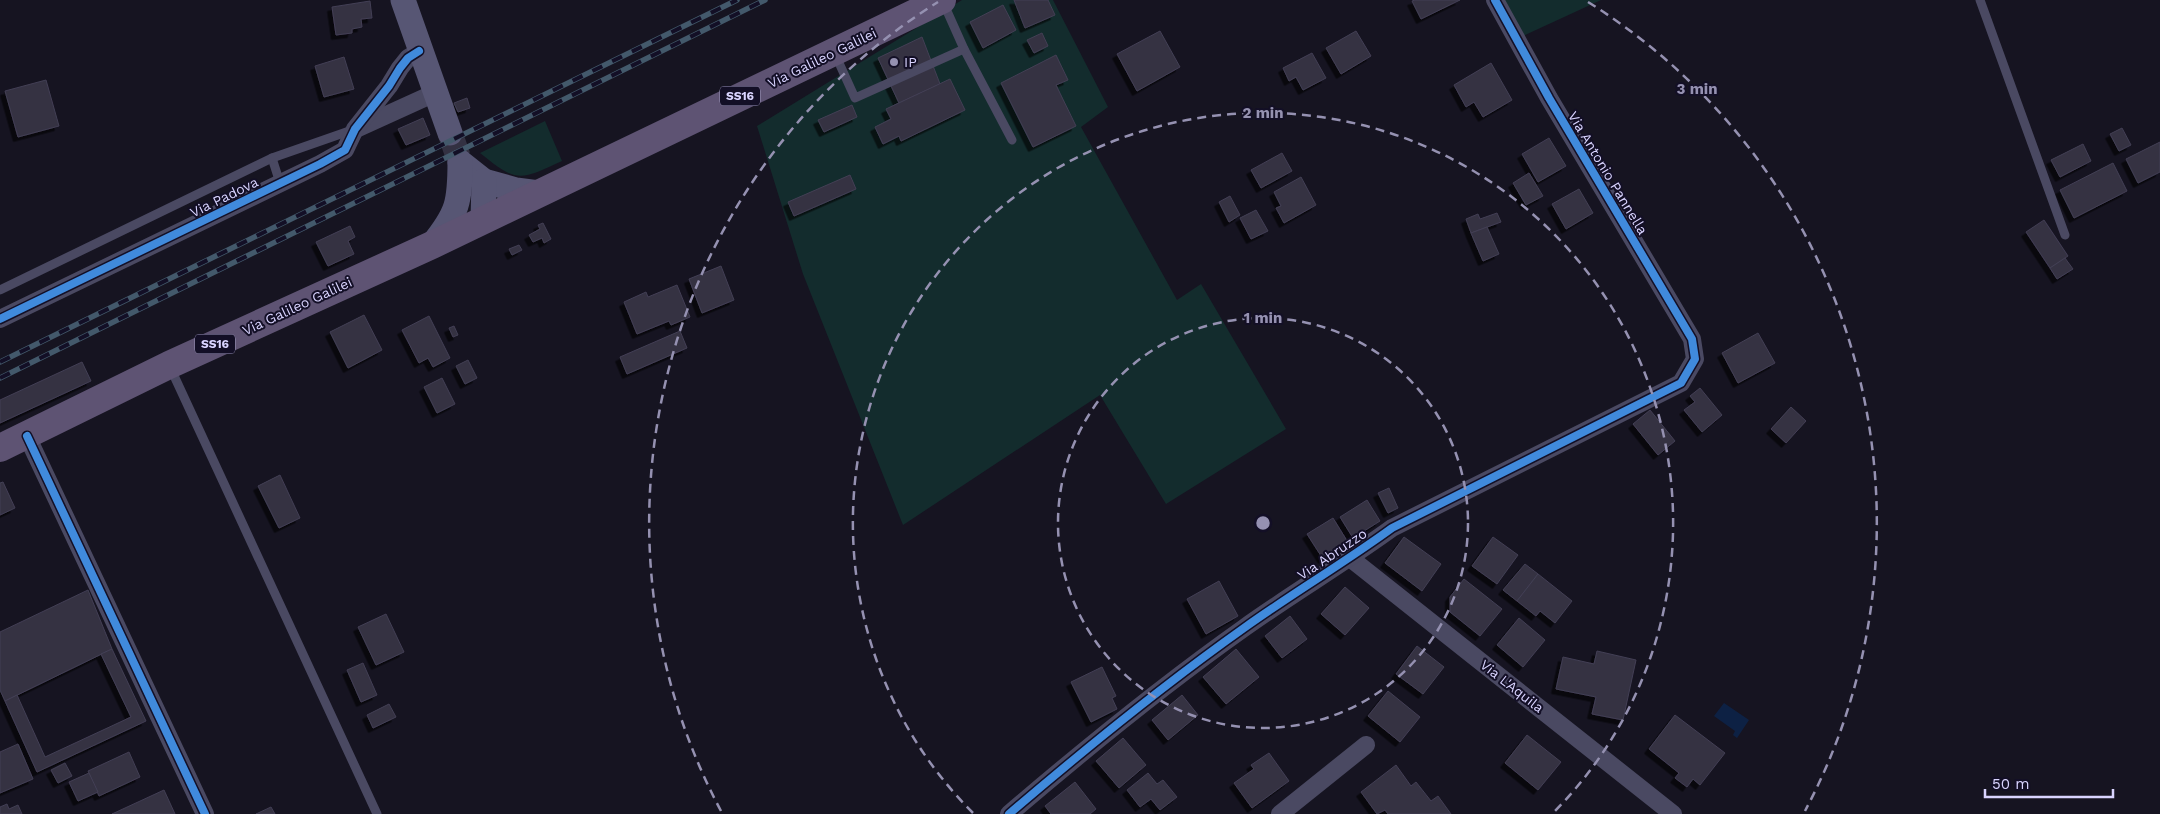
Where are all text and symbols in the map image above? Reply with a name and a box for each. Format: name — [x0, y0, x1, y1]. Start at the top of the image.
street label: Via Galileo Galilei — [765, 25, 879, 91]
place label: IP — [904, 54, 917, 70]
marker: IP — [888, 56, 900, 68]
text: 3 min — [1677, 80, 1717, 98]
road number: SS16 — [720, 86, 760, 105]
text: 2 min — [1242, 104, 1284, 122]
street label: Via Antonio Pannella — [1565, 109, 1651, 237]
street label: Via Padova — [187, 174, 261, 220]
street label: Via Galileo Galilei — [240, 274, 354, 338]
text: 1 min — [1244, 309, 1282, 327]
road number: SS16 — [195, 334, 235, 354]
centre of rings — [1254, 514, 1272, 532]
street label: Via Abruzzo — [1294, 525, 1370, 583]
street label: Via L'Aquila — [1477, 656, 1547, 716]
scale bar — [1985, 766, 2112, 798]
text: 50 m — [1992, 775, 2029, 793]

